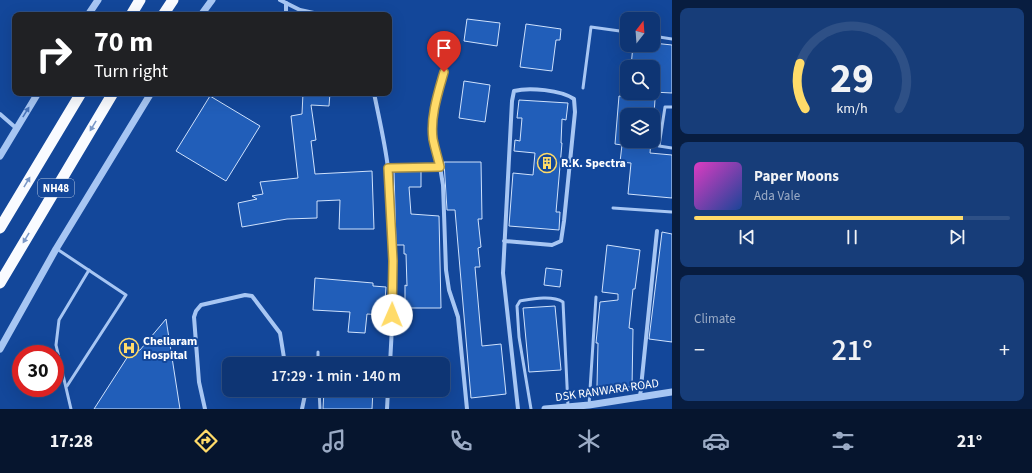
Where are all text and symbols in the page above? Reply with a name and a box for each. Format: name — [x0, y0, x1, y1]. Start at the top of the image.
north arrow — [620, 12, 660, 52]
map controls — [620, 12, 660, 148]
text: 70 m — [94, 22, 153, 62]
icon: right — [28, 28, 80, 80]
pin — [427, 31, 461, 72]
icon: arrive — [433, 37, 455, 59]
text: 29 — [830, 49, 874, 109]
text: Turn right — [94, 59, 168, 84]
button: search — [620, 60, 660, 100]
text: km/h — [836, 97, 868, 118]
one-way arrow — [22, 107, 30, 117]
button: layers — [620, 108, 660, 148]
one-way arrow — [89, 121, 97, 131]
building icon: R.K. Spectra — [536, 152, 558, 174]
place label: R.K. Spectra — [561, 155, 626, 172]
text: Paper Moons — [754, 166, 839, 187]
one-way arrow — [24, 176, 31, 188]
road number: NH48 — [38, 179, 74, 197]
text: Ada Vale — [754, 187, 800, 205]
icon: previous — [736, 226, 758, 248]
icon: pause — [841, 226, 863, 248]
icon: next — [946, 226, 968, 248]
one-way arrow — [22, 232, 29, 244]
position arrow — [371, 294, 413, 336]
text: Climate — [694, 310, 736, 328]
text: 21° — [831, 329, 873, 372]
place label: Chellaram Hospital — [143, 333, 197, 364]
text: − — [694, 334, 705, 366]
text: + — [999, 334, 1010, 366]
hospital icon: Chellaram Hospital — [118, 337, 140, 359]
speed limit sign: 30 — [12, 345, 64, 397]
text: 17:29 · 1 min · 140 m — [271, 366, 401, 387]
street label: DSK RANWARA ROAD — [554, 375, 660, 406]
icon: directions — [192, 427, 220, 455]
icon: music — [320, 427, 348, 455]
icon: phone — [447, 427, 475, 455]
icon: climate — [575, 427, 603, 455]
icon: car — [702, 427, 730, 455]
icon: filters — [829, 427, 857, 455]
text: 17:28 — [50, 429, 93, 454]
text: 21° — [957, 429, 982, 454]

